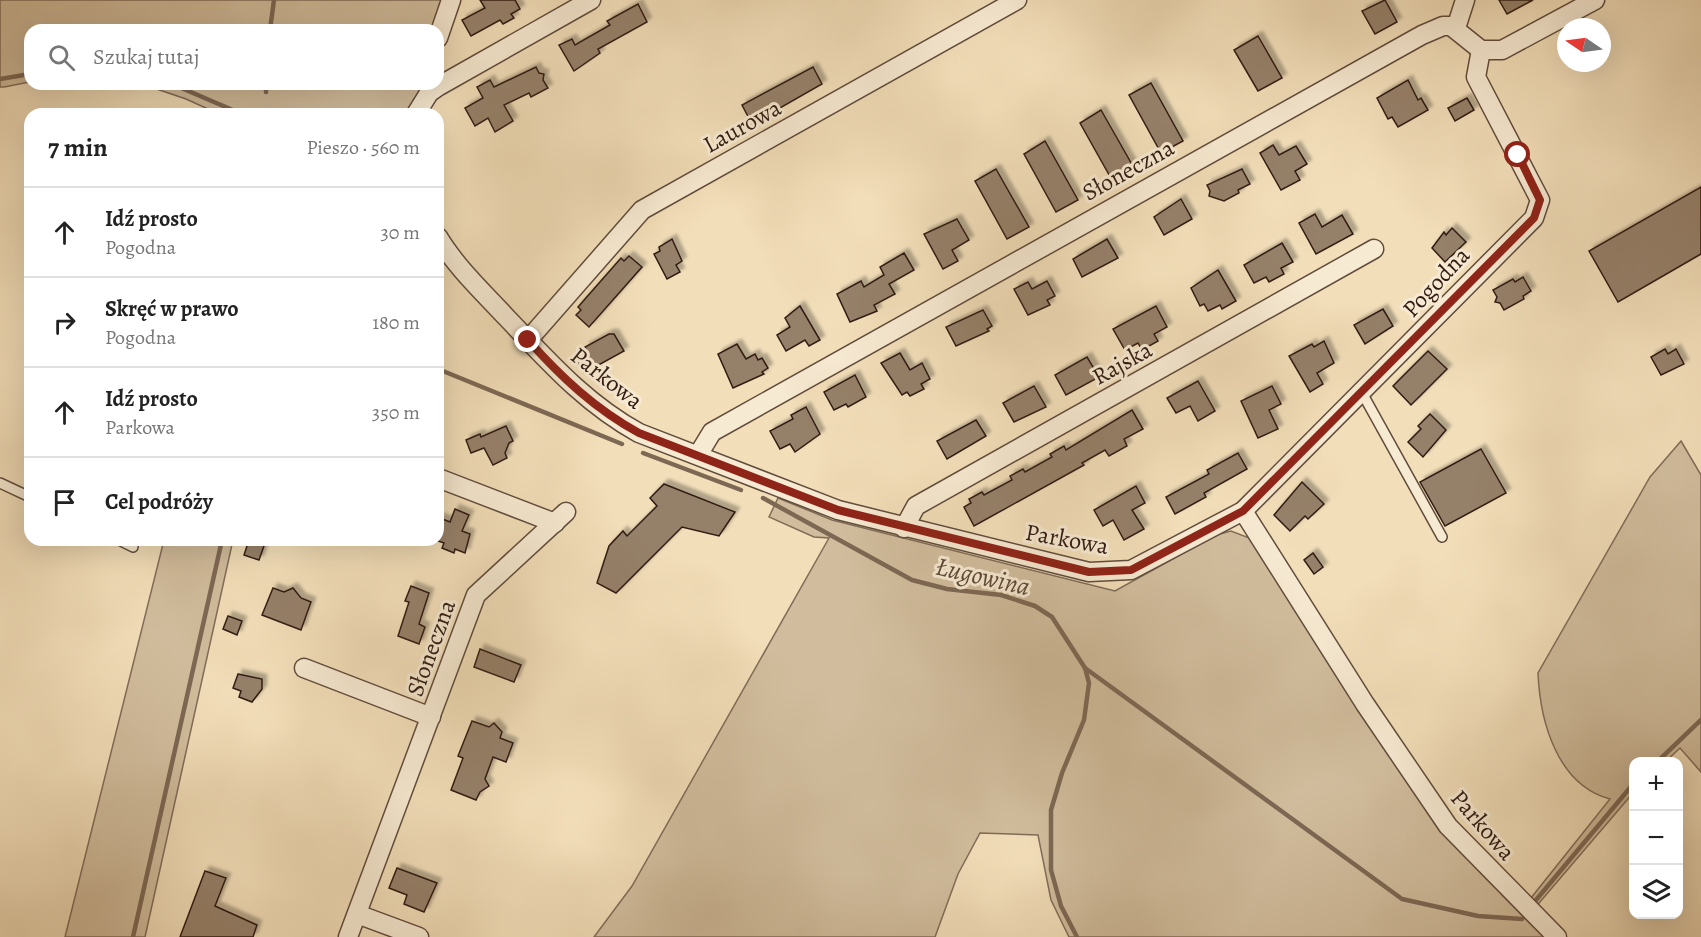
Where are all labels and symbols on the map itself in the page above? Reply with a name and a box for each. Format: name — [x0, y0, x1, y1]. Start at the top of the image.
north arrow — [1557, 18, 1611, 72]
street label: Laurowa — [697, 91, 787, 160]
street label: Słoneczna — [1076, 131, 1180, 208]
route start — [1504, 141, 1530, 167]
street label: Pogodna — [1395, 239, 1477, 324]
route end — [514, 326, 540, 352]
street label: Rajska — [1086, 333, 1158, 392]
street label: Parkowa — [564, 340, 651, 417]
street label: Parkowa — [1023, 516, 1112, 562]
water label: Ługowina — [932, 549, 1033, 604]
street label: Słoneczna — [399, 595, 463, 701]
street label: Parkowa — [1443, 783, 1523, 868]

